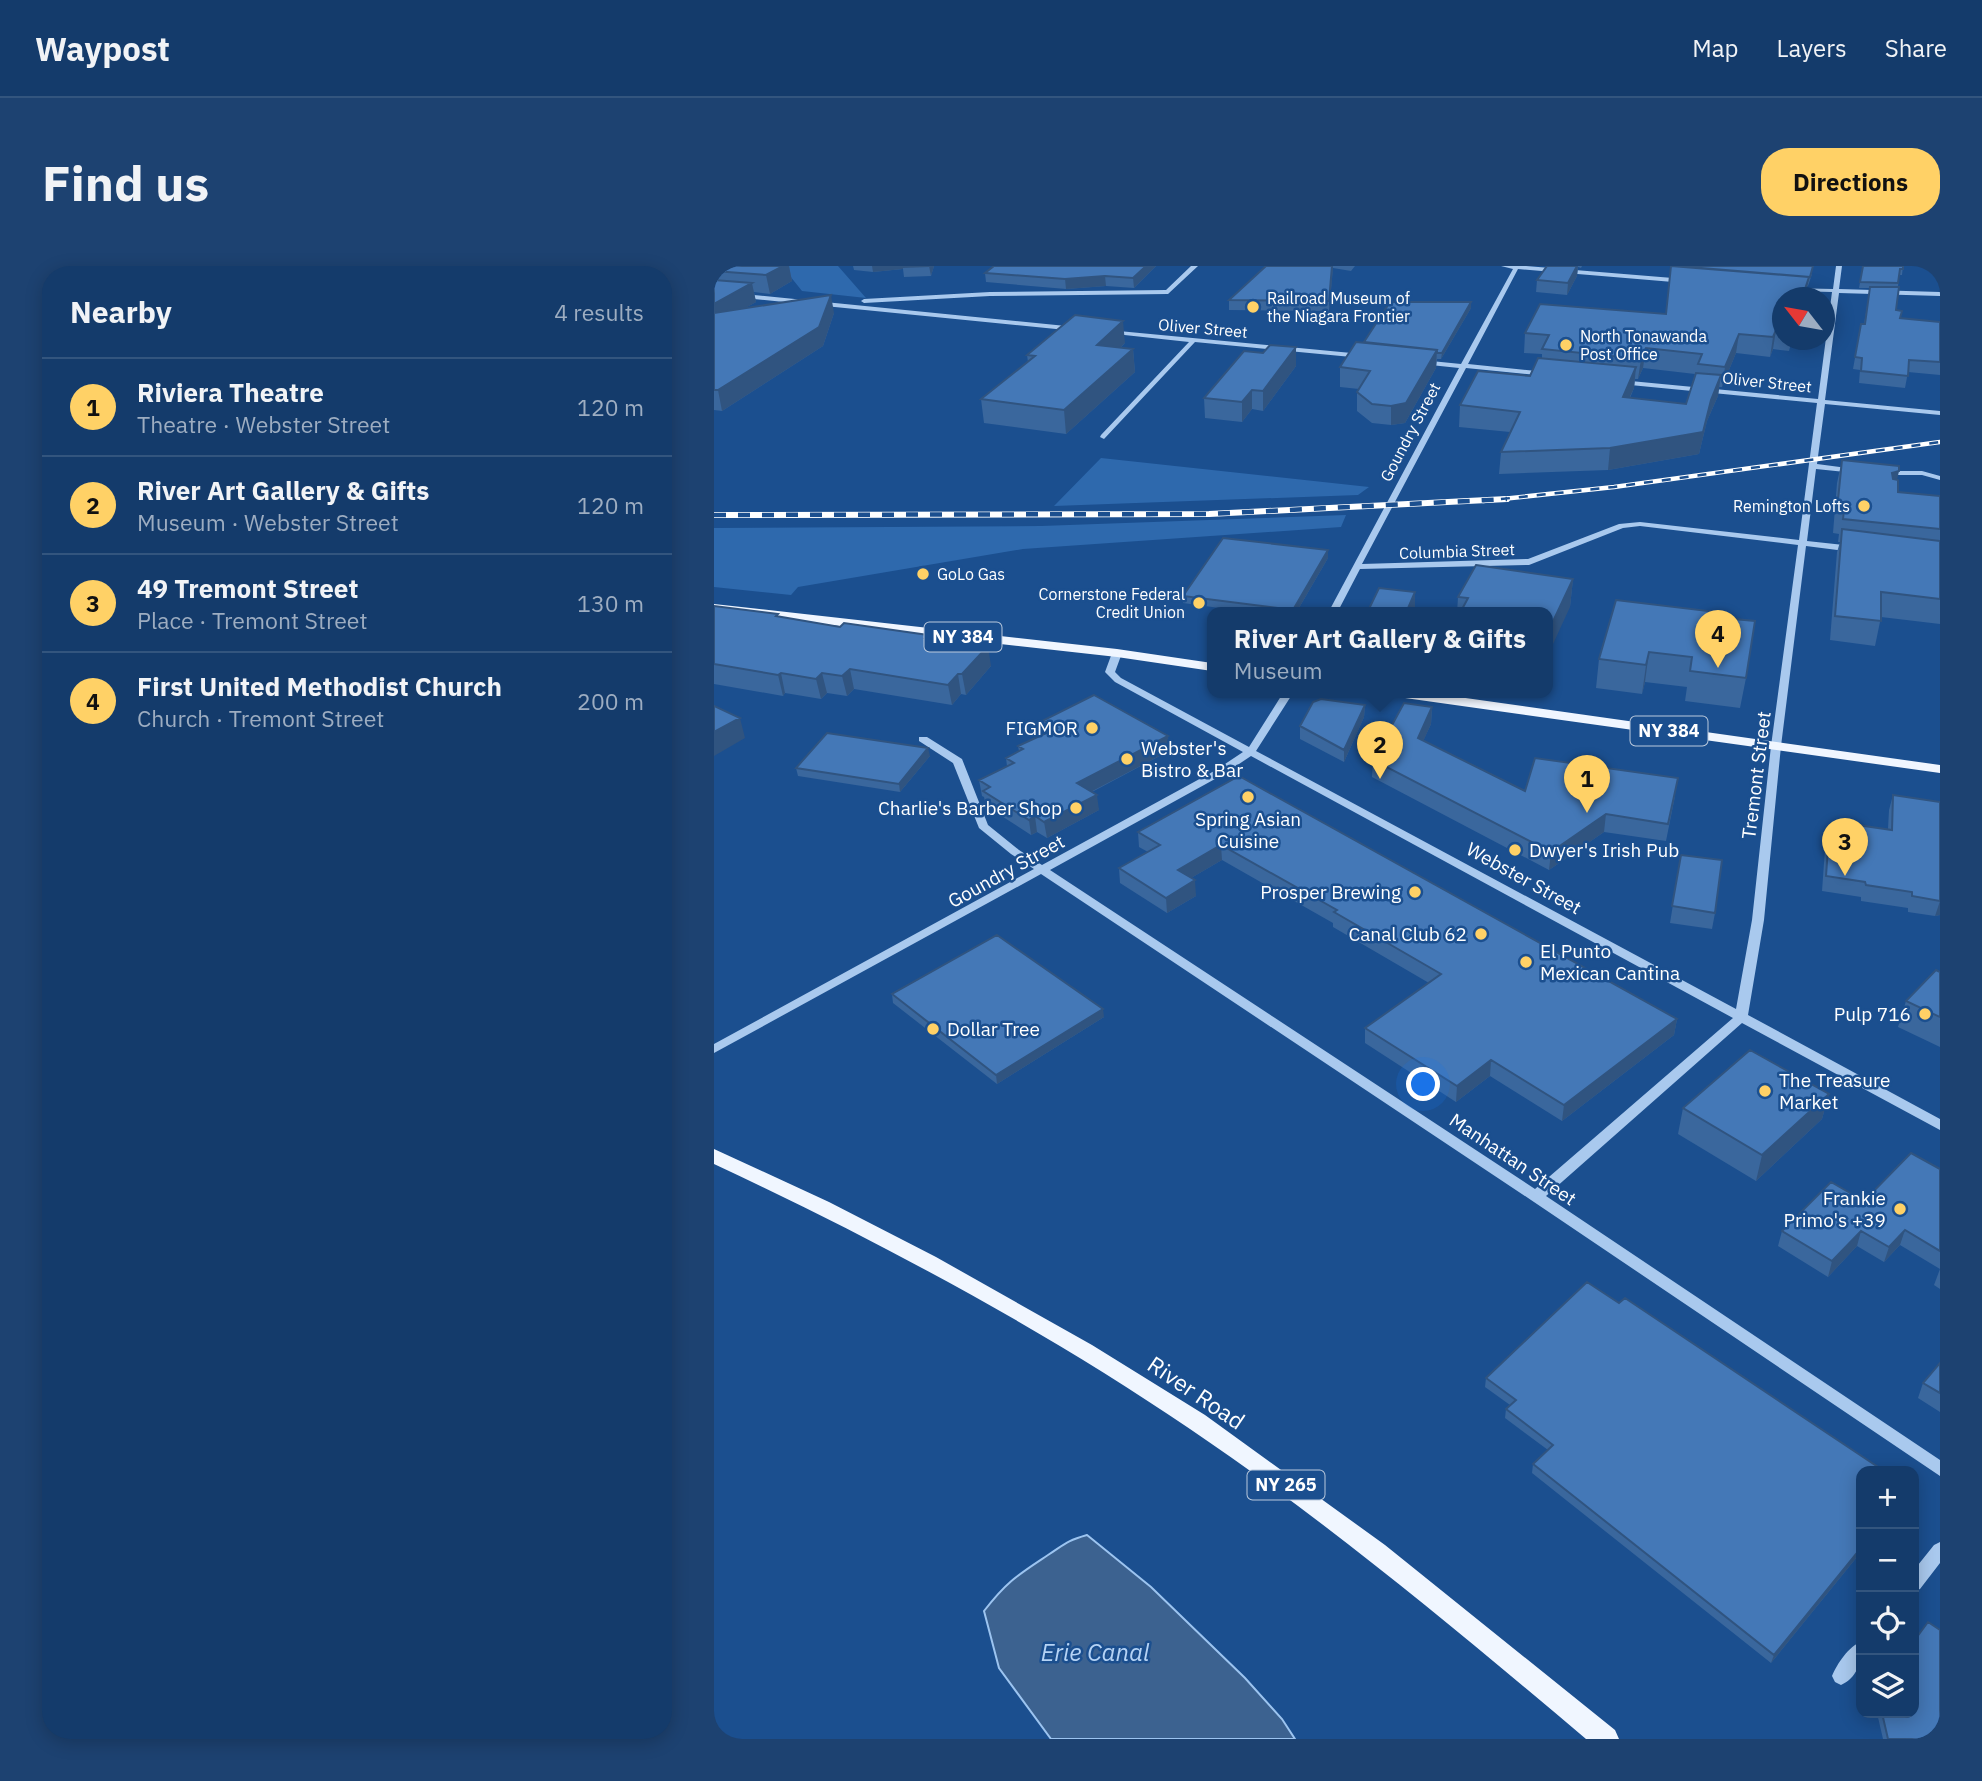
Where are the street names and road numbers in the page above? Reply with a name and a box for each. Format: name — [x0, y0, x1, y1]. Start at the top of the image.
street label: Oliver Street — [1157, 314, 1249, 342]
street label: Oliver Street — [1721, 367, 1813, 397]
street label: Goundry Street — [1376, 379, 1444, 485]
street label: Columbia Street — [1399, 539, 1515, 563]
road number: NY 384 — [924, 622, 1002, 652]
street label: Tremont Street — [1736, 710, 1776, 840]
road number: NY 384 — [1630, 716, 1707, 746]
street label: Goundry Street — [943, 829, 1069, 913]
street label: Webster Street — [1462, 837, 1586, 919]
street label: Manhattan Street — [1445, 1108, 1581, 1210]
street label: River Road — [1142, 1349, 1251, 1436]
road number: NY 265 — [1248, 1470, 1324, 1500]

